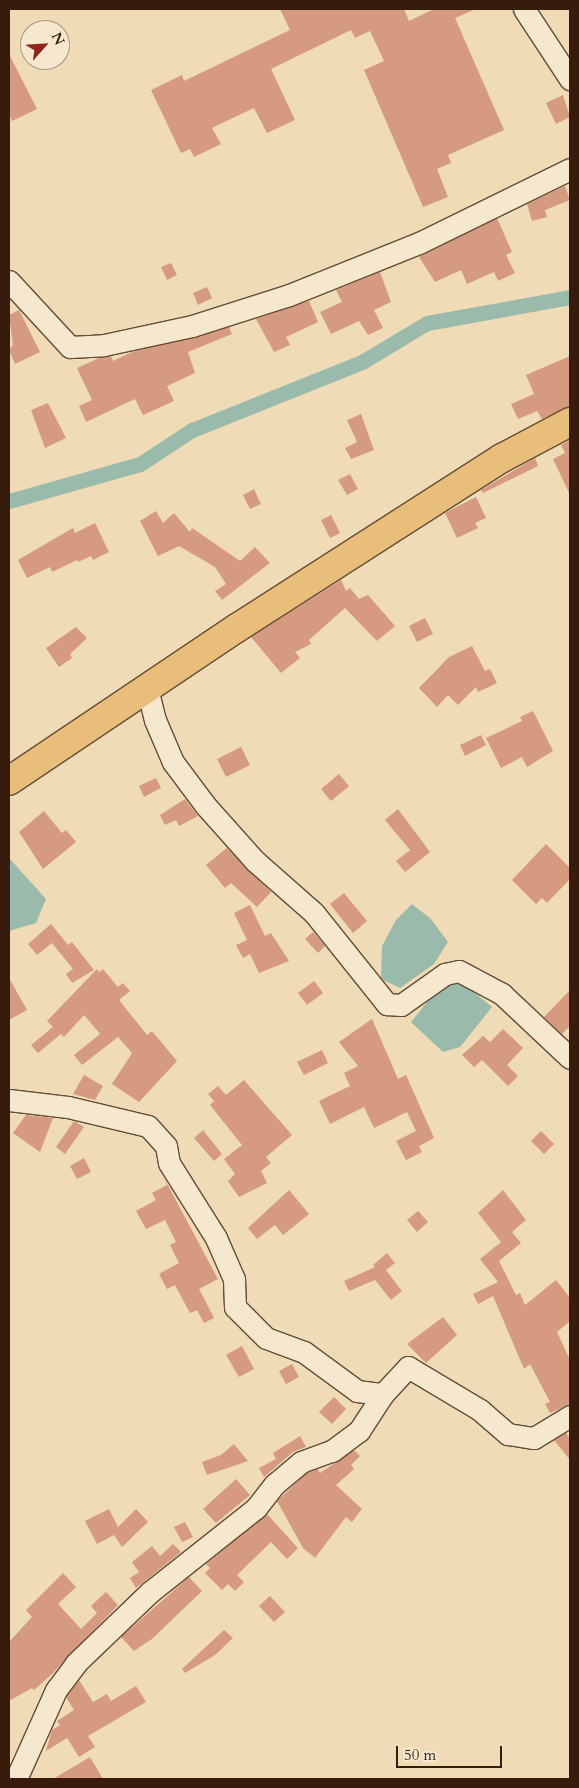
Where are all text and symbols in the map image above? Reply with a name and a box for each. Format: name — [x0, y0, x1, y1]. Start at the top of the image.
north arrow — [20, 20, 70, 70]
text: N — [47, 29, 69, 48]
scale bar — [399, 1736, 505, 1768]
text: 50 m — [404, 1745, 436, 1765]

